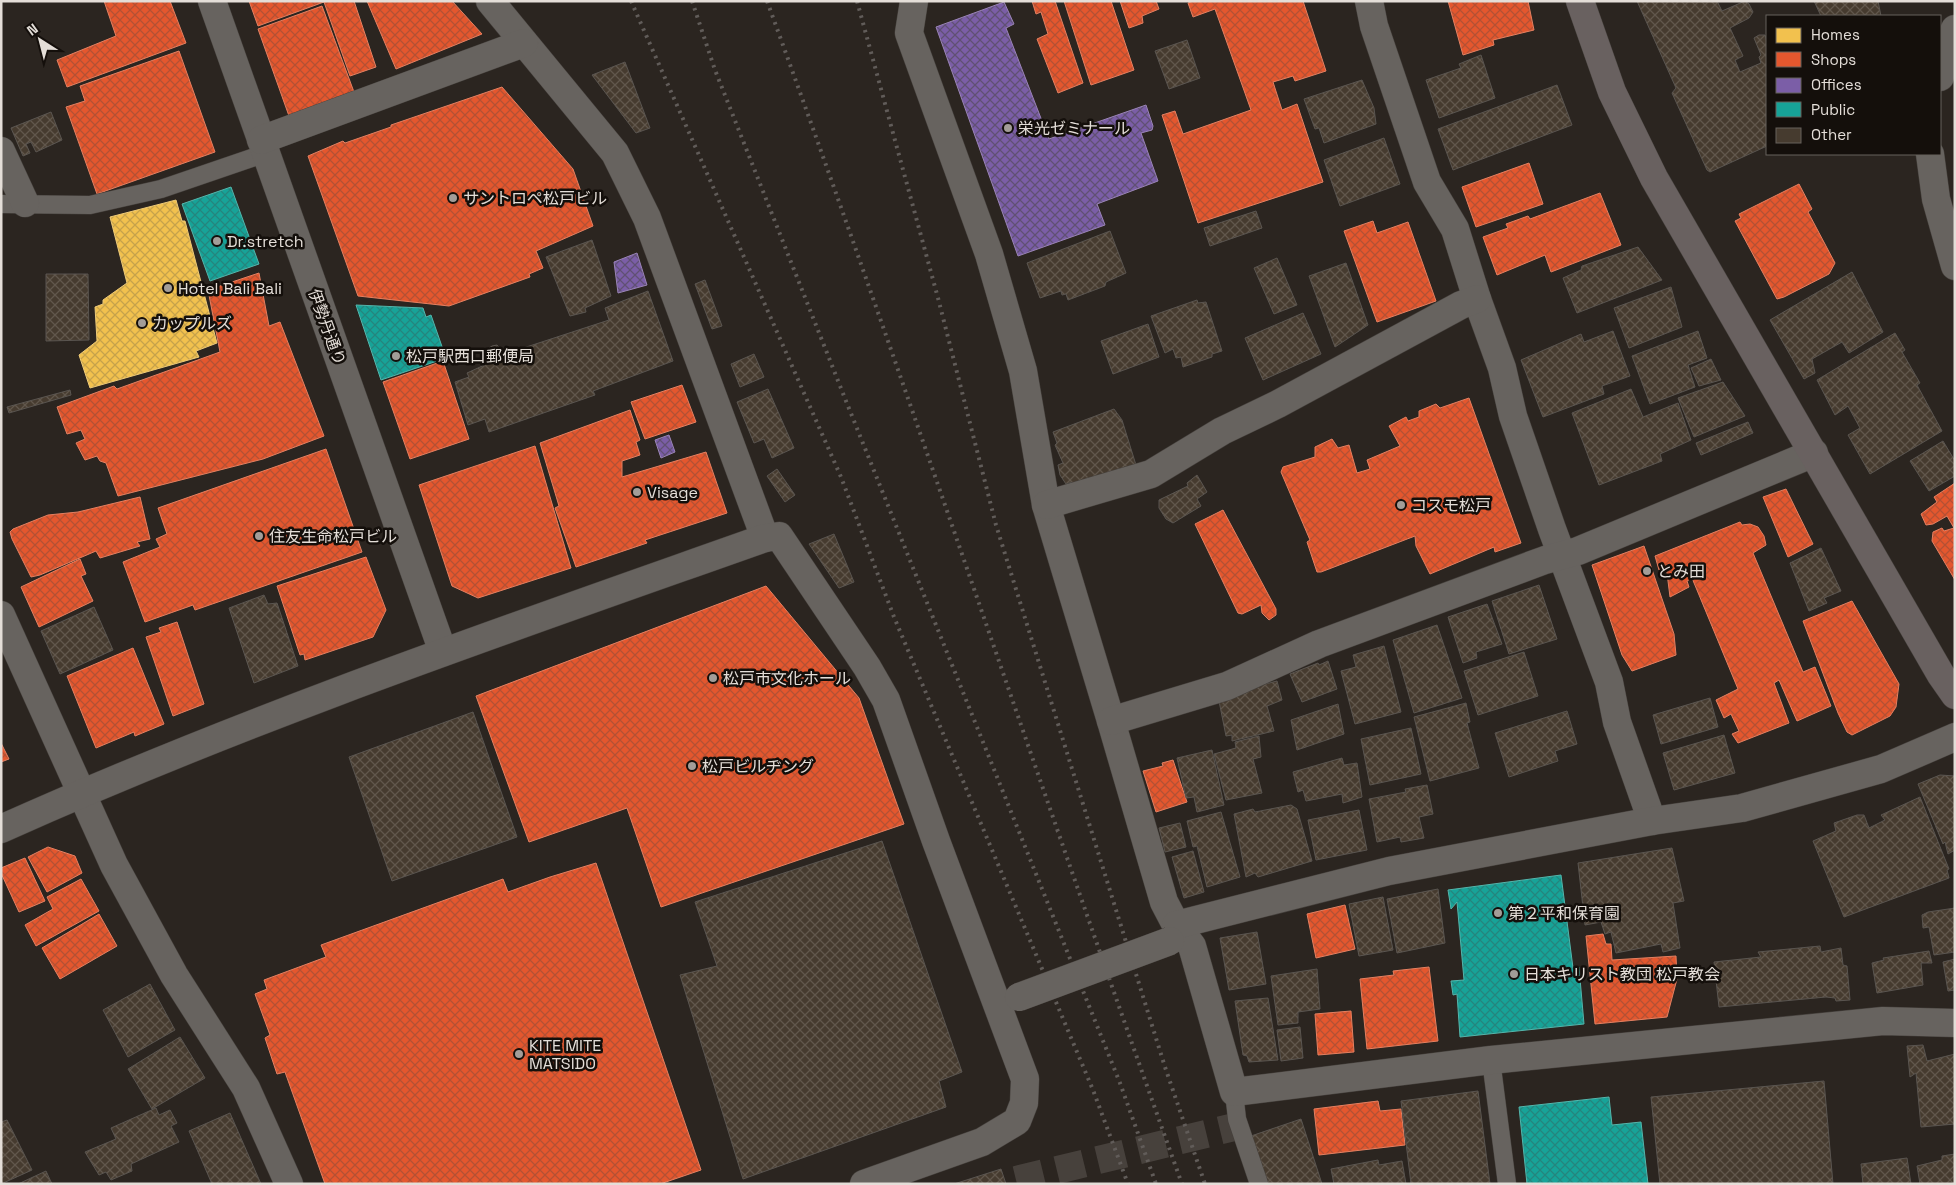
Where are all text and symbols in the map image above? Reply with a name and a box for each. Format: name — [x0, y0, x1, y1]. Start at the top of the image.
north arrow — [15, 15, 65, 65]
legend — [1766, 15, 1941, 155]
text: N — [23, 19, 41, 40]
text: Homes — [1811, 25, 1860, 44]
text: Shops — [1811, 50, 1856, 69]
text: Offices — [1811, 75, 1862, 94]
text: Public — [1811, 100, 1855, 119]
place label: 栄光ゼミナール — [1018, 118, 1130, 139]
marker: 栄光ゼミナール — [1002, 122, 1014, 134]
text: Other — [1811, 125, 1852, 144]
place label: サントロペ松戸ビル — [463, 188, 607, 209]
marker: サントロペ松戸ビル — [447, 192, 459, 204]
place label: Dr.stretch — [227, 231, 304, 252]
marker: Dr.stretch — [211, 235, 223, 247]
place label: Hotel Bali Bali — [178, 278, 282, 299]
marker: Hotel Bali Bali — [162, 282, 174, 294]
street label: 伊勢丹通り — [303, 286, 351, 368]
place label: カップルズ — [152, 313, 232, 334]
marker: カップルズ — [136, 317, 148, 329]
place label: 松戸駅西口郵便局 — [406, 346, 534, 367]
marker: 松戸駅西口郵便局 — [390, 350, 402, 362]
place label: Visage — [647, 482, 698, 503]
marker: Visage — [631, 486, 643, 498]
place label: コスモ松戸 — [1411, 495, 1491, 516]
marker: コスモ松戸 — [1395, 499, 1407, 511]
place label: 住友生命松戸ビル — [269, 526, 397, 547]
marker: 住友生命松戸ビル — [253, 530, 265, 542]
place label: とみ田 — [1657, 561, 1705, 582]
marker: とみ田 — [1641, 565, 1653, 577]
place label: 松戸市文化ホール — [723, 668, 851, 689]
marker: 松戸市文化ホール — [707, 672, 719, 684]
place label: 松戸ビルヂング — [702, 756, 814, 777]
marker: 松戸ビルヂング — [686, 760, 698, 772]
place label: 第２平和保育園 — [1508, 903, 1620, 924]
marker: 第２平和保育園 — [1492, 907, 1504, 919]
place label: 日本キリスト教団 松戸教会 — [1524, 964, 1720, 985]
marker: 日本キリスト教団 松戸教会 — [1508, 968, 1520, 980]
place label: KITE MITE MATSIDO — [529, 1035, 601, 1074]
marker: KITE MITE MATSIDO — [513, 1048, 525, 1060]

